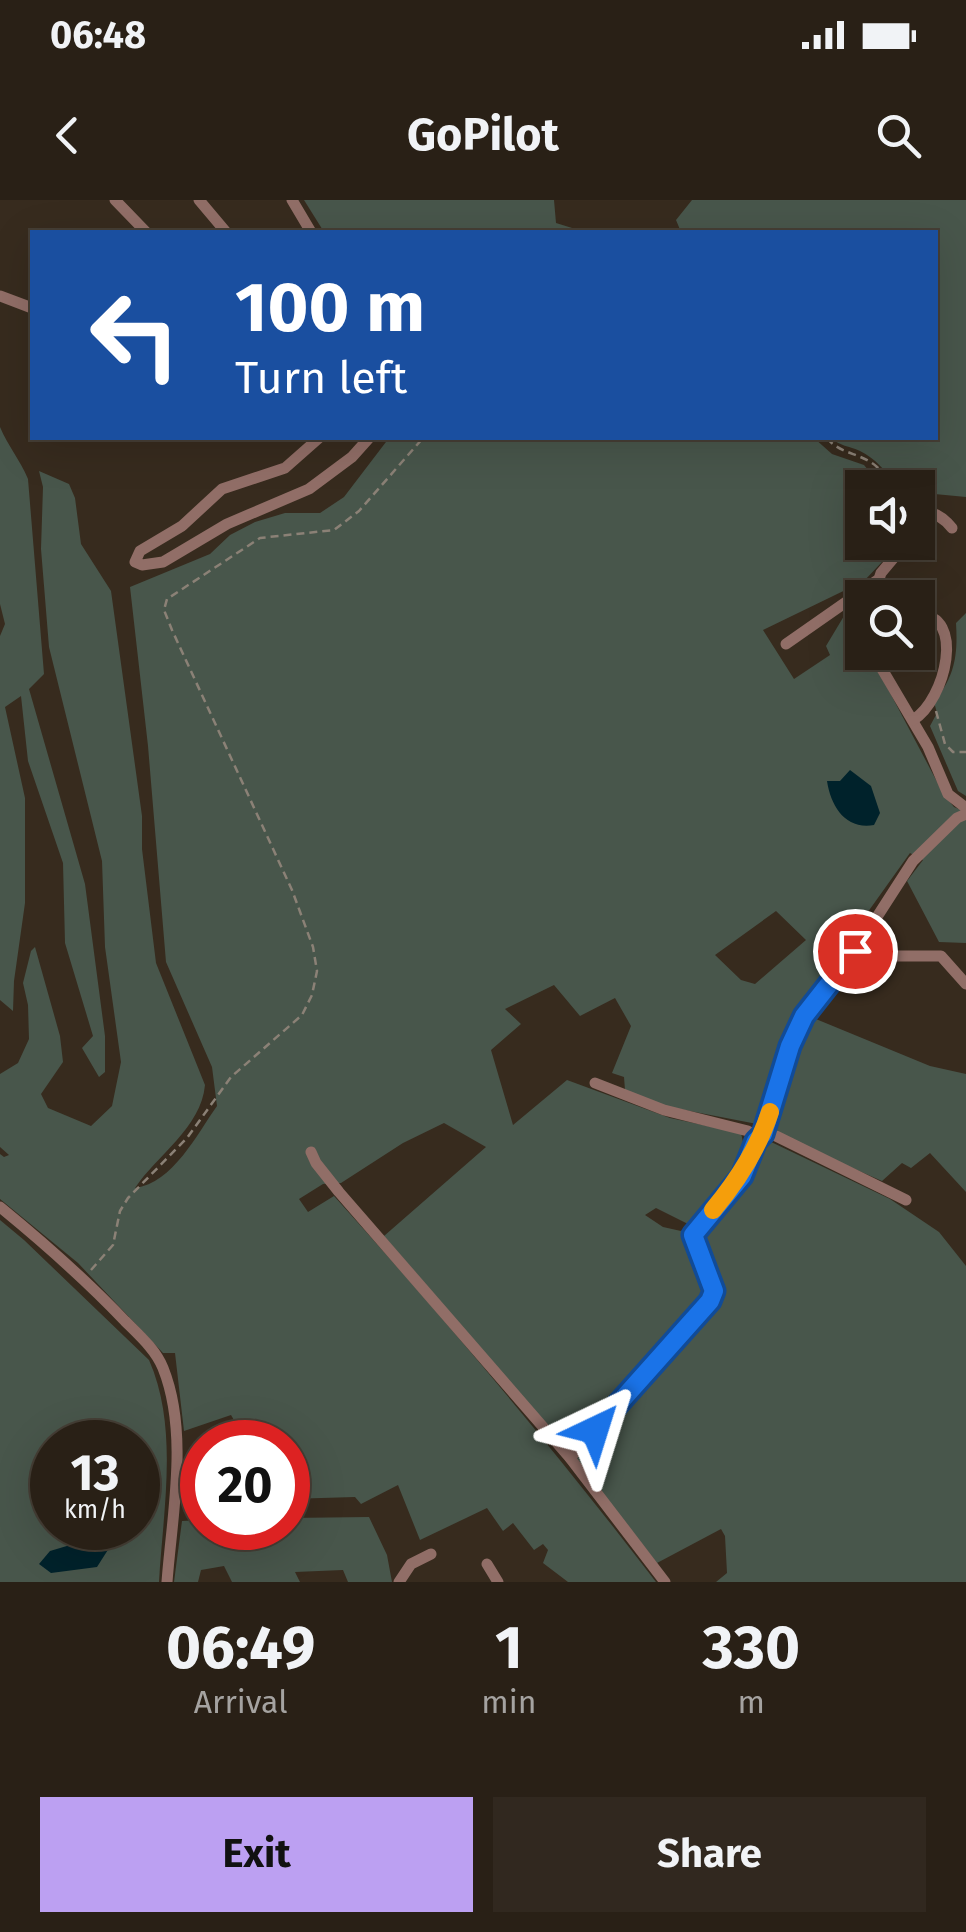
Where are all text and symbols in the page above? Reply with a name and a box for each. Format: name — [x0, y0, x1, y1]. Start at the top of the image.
text: 06:48 — [50, 12, 146, 58]
icon: back — [40, 108, 95, 163]
text: GoPilot — [407, 108, 559, 162]
icon: search — [871, 108, 926, 163]
text: 100 m — [235, 266, 425, 350]
icon: left — [70, 270, 200, 400]
text: Turn left — [235, 351, 407, 405]
map controls — [845, 470, 935, 670]
button: sound — [845, 470, 935, 560]
button: search — [845, 580, 935, 670]
pin — [813, 909, 898, 994]
icon: arrive — [828, 924, 883, 979]
position arrow — [543, 1378, 647, 1482]
speed limit sign: 20 — [180, 1420, 310, 1550]
text: 13 — [70, 1443, 120, 1503]
text: km/h — [64, 1495, 126, 1525]
text: 06:49 — [166, 1612, 315, 1684]
text: 1 — [495, 1612, 523, 1684]
text: 330 — [703, 1612, 800, 1684]
text: Arrival — [194, 1683, 288, 1721]
text: min — [481, 1683, 537, 1721]
text: m — [738, 1683, 765, 1721]
button: Exit — [40, 1797, 473, 1912]
button: Share — [493, 1797, 926, 1912]

